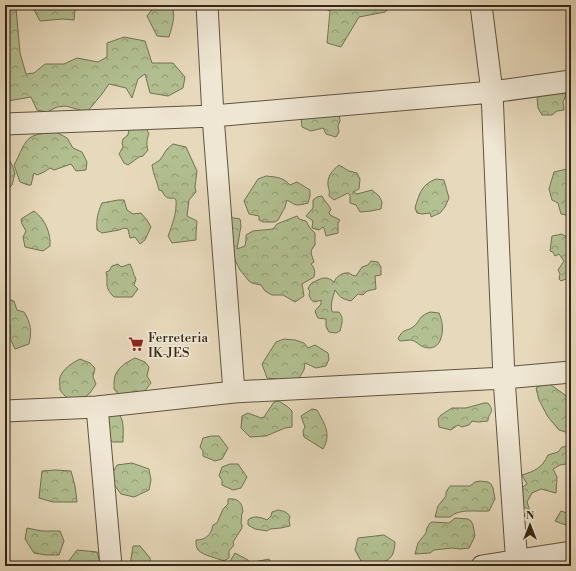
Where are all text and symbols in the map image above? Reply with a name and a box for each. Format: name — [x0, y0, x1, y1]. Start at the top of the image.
place label: Ferreteria IK-JES — [148, 330, 208, 361]
supermarket icon: Ferreteria IK-JES — [127, 335, 145, 353]
north arrow — [510, 505, 550, 545]
text: N — [526, 509, 535, 523]

